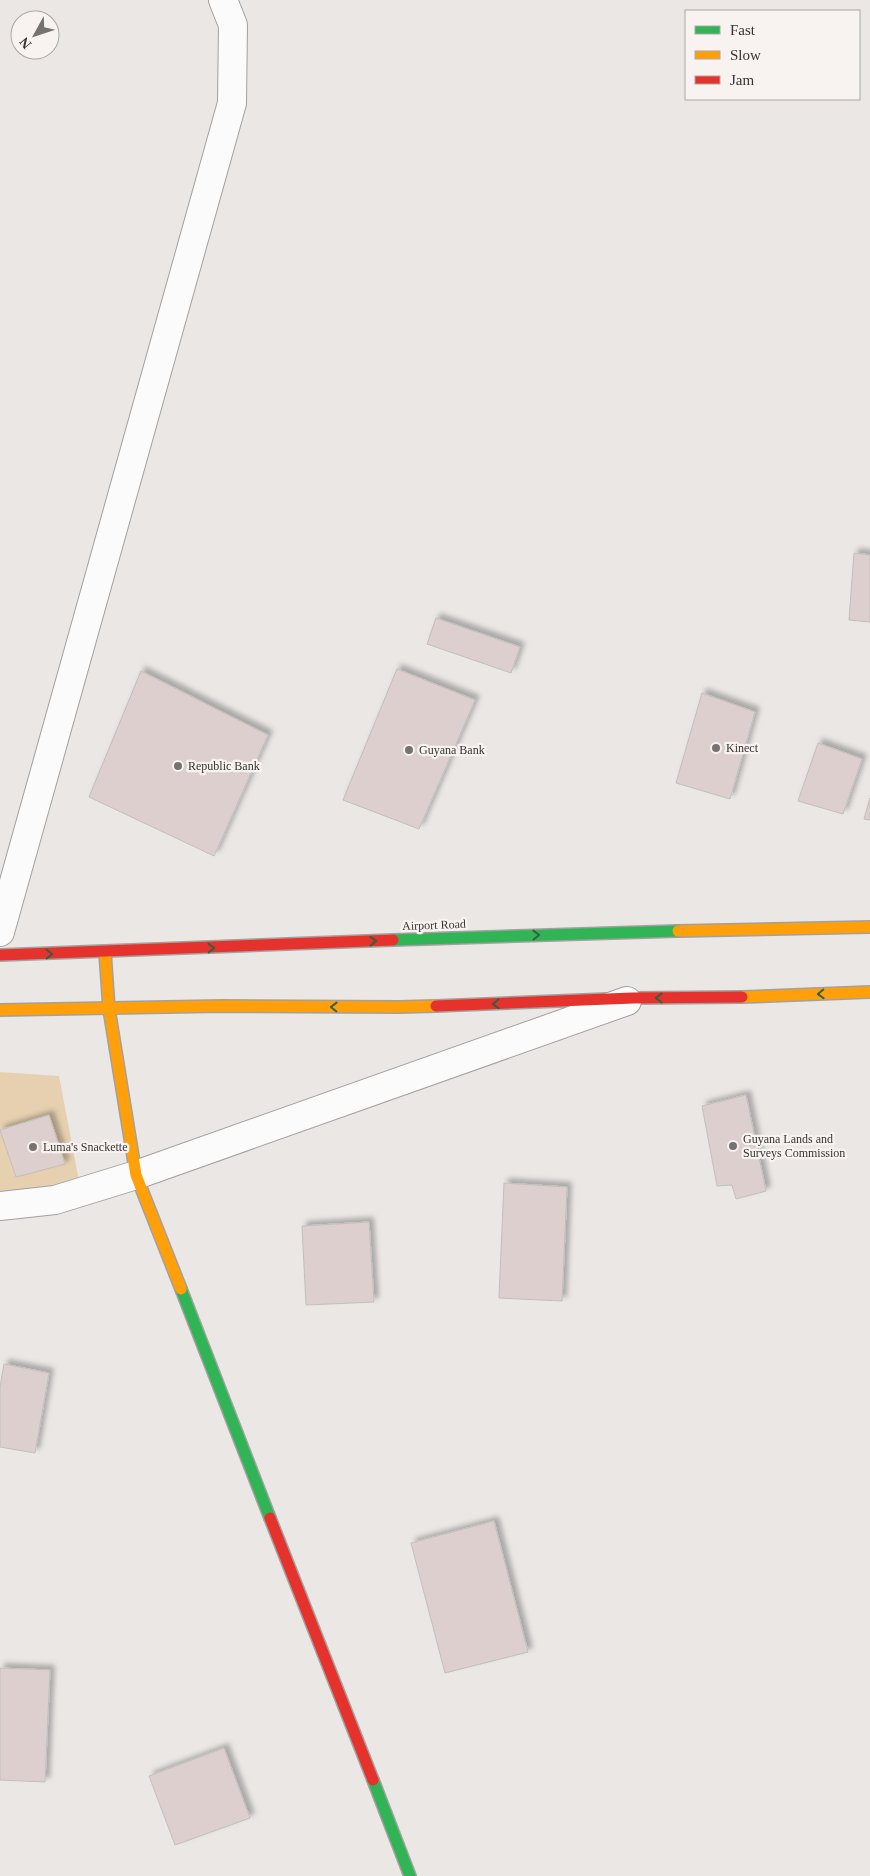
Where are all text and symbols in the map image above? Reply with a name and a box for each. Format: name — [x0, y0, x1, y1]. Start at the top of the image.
north arrow — [10, 10, 60, 60]
legend — [685, 10, 860, 100]
text: Fast — [730, 22, 756, 38]
text: N — [16, 34, 34, 52]
text: Slow — [730, 47, 761, 63]
text: Jam — [730, 72, 754, 88]
place label: Kinect — [726, 741, 759, 755]
marker: Kinect — [710, 742, 722, 754]
place label: Guyana Bank — [419, 743, 485, 757]
marker: Guyana Bank — [403, 744, 415, 756]
place label: Republic Bank — [188, 759, 260, 773]
marker: Republic Bank — [172, 760, 184, 772]
street label: Airport Road — [402, 917, 466, 933]
one-way arrow — [532, 929, 540, 940]
one-way arrow — [370, 936, 378, 946]
one-way arrow — [208, 943, 215, 953]
one-way arrow — [45, 948, 53, 959]
one-way arrow — [817, 989, 825, 999]
one-way arrow — [655, 993, 662, 1003]
one-way arrow — [492, 998, 500, 1009]
one-way arrow — [330, 1002, 338, 1012]
place label: Guyana Lands and Surveys Commission — [743, 1132, 845, 1160]
place label: Luma's Snackette — [43, 1140, 127, 1154]
marker: Guyana Lands and Surveys Commission — [727, 1140, 739, 1152]
marker: Luma's Snackette — [27, 1141, 39, 1153]

